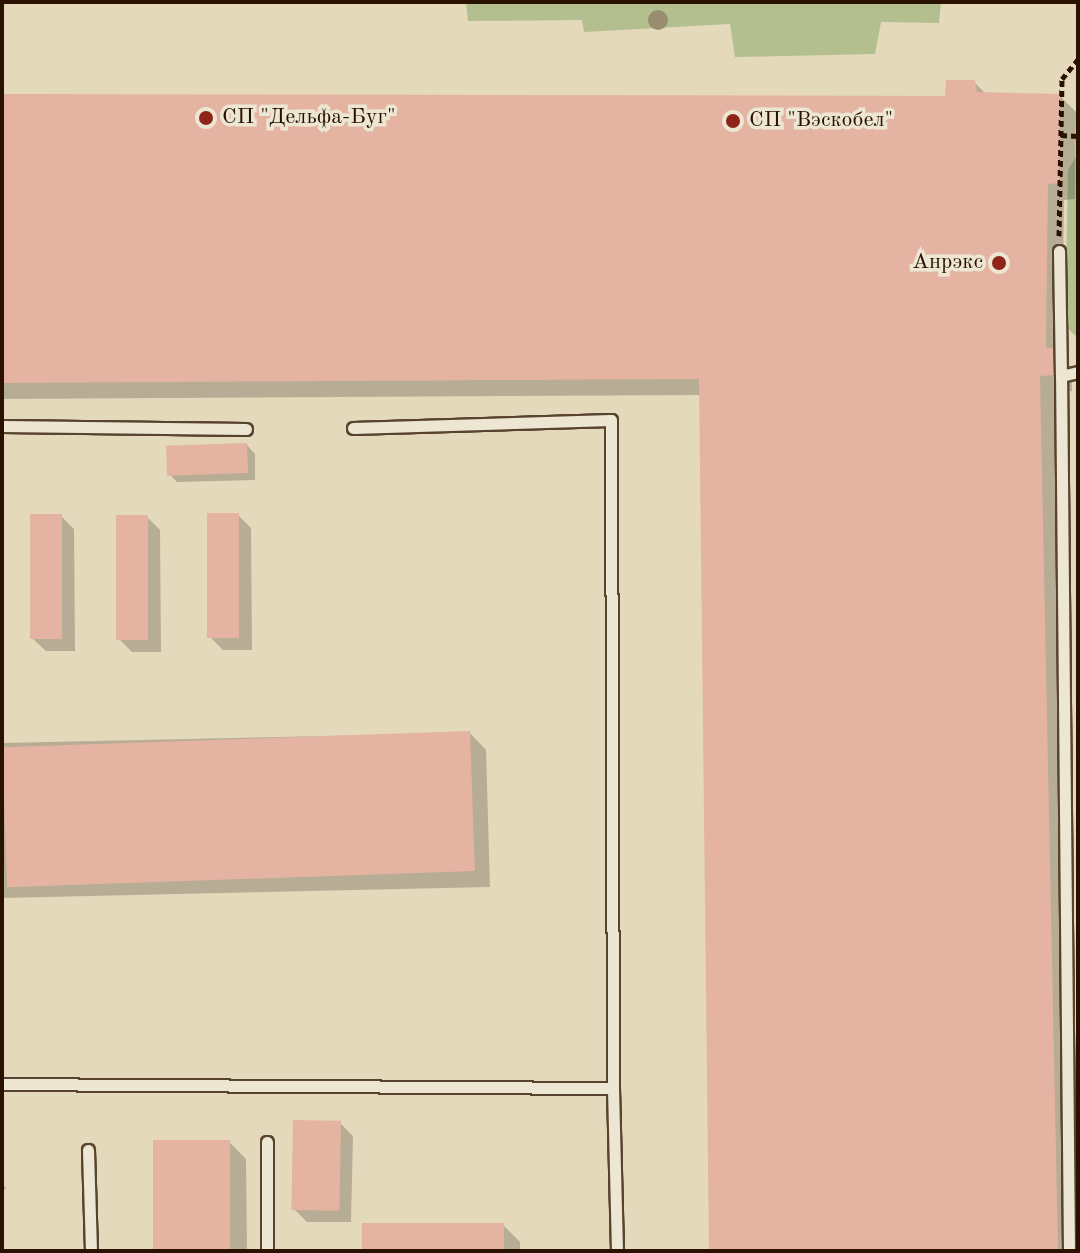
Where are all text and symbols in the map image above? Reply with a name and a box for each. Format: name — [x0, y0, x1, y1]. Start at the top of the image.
place label: СП "Дельфа-Буг" — [222, 105, 396, 131]
place label: СП "Вэскобел" — [749, 108, 893, 134]
marker: СП "Дельфа-Буг" — [197, 109, 215, 127]
marker: СП "Вэскобел" — [724, 112, 742, 130]
place label: Анрэкс — [912, 250, 983, 276]
marker: Анрэкс — [990, 254, 1008, 272]

